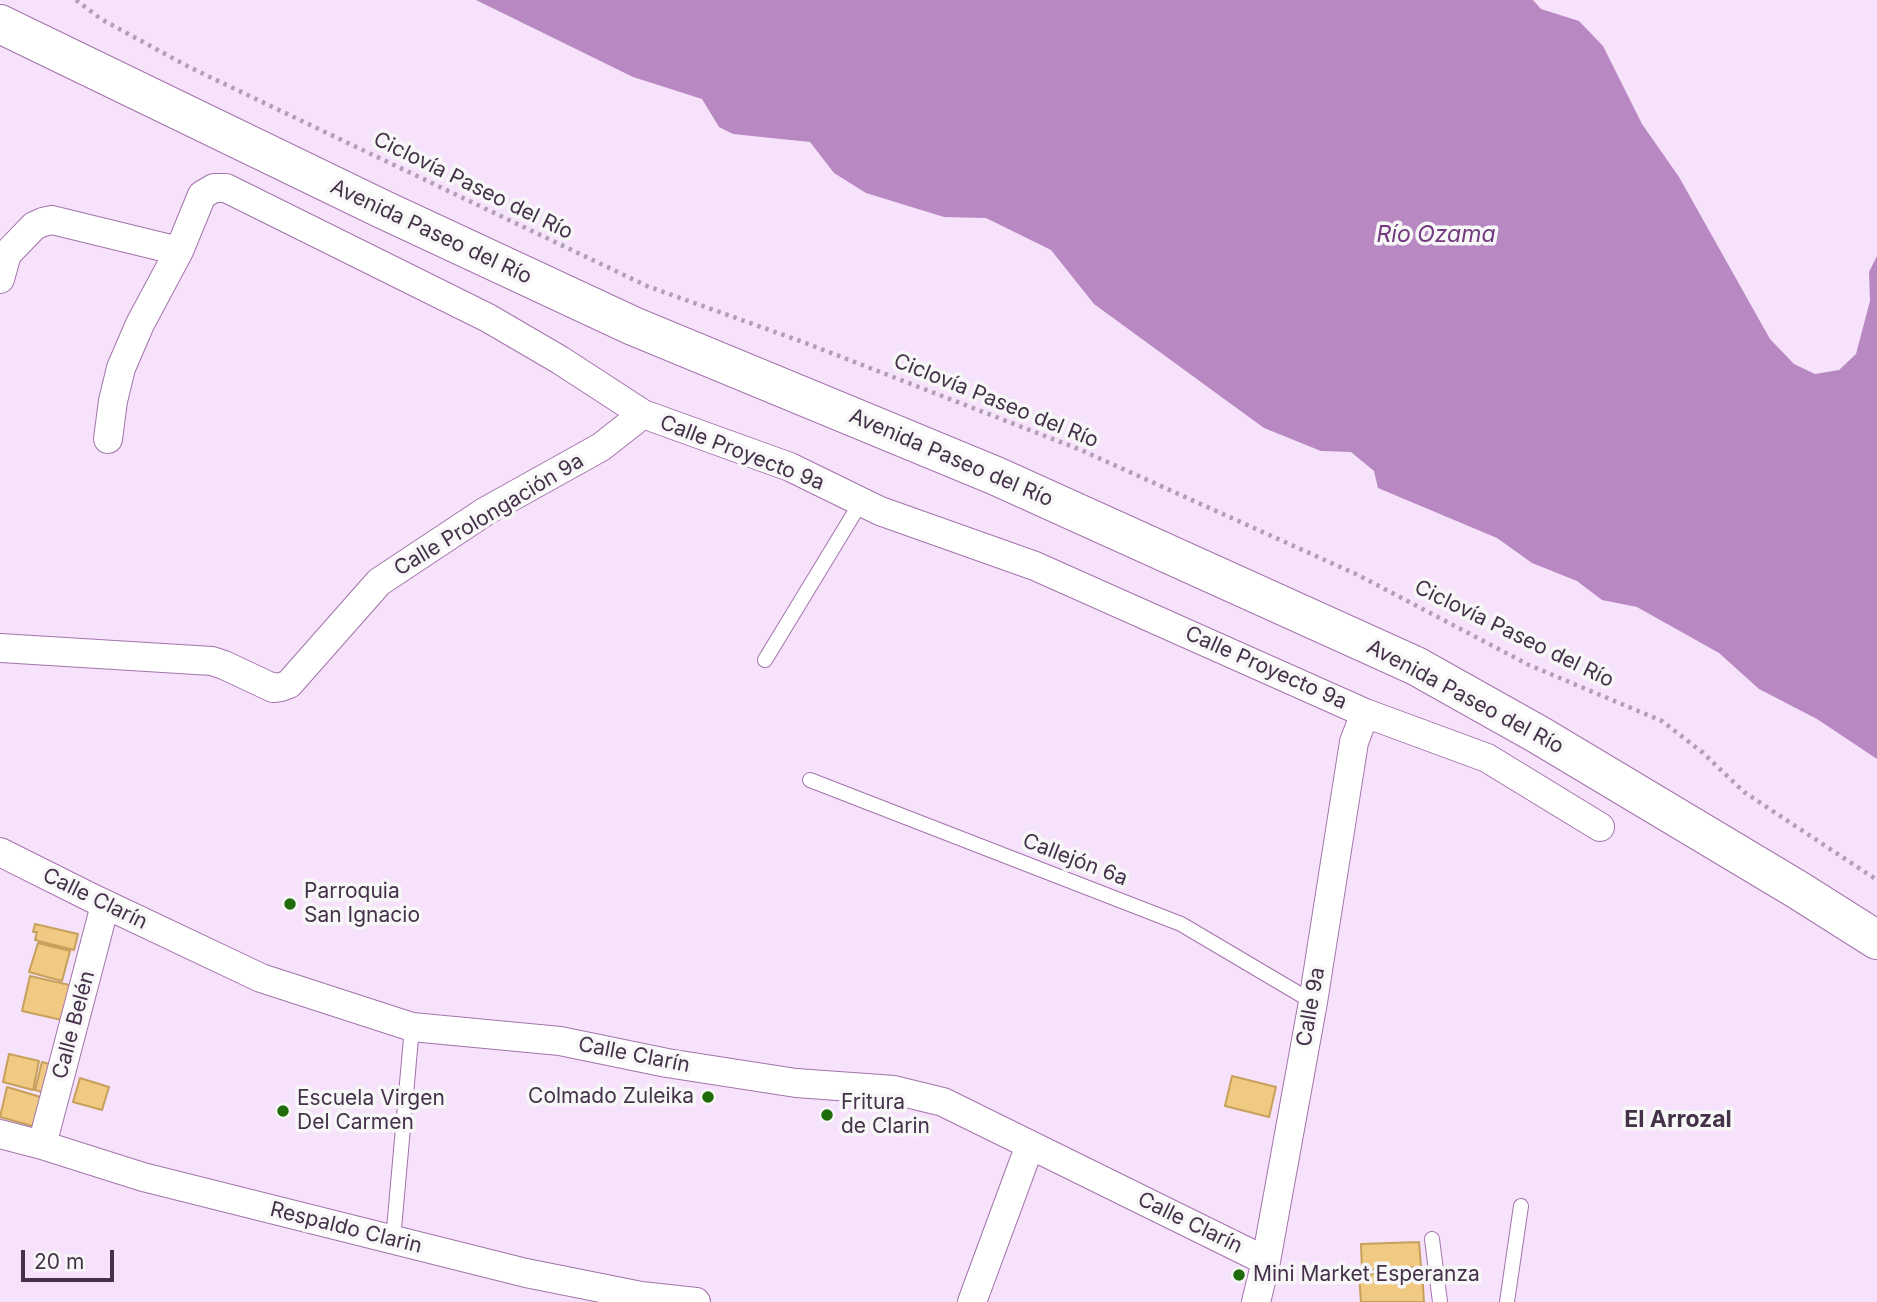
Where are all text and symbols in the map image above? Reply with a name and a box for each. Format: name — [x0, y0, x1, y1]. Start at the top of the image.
street label: Ciclovía Paseo del Río — [369, 127, 577, 245]
street label: Avenida Paseo del Río — [326, 174, 536, 290]
water label: Río Ozama — [1377, 221, 1495, 249]
street label: Ciclovía Paseo del Río — [890, 348, 1102, 454]
street label: Avenida Paseo del Río — [845, 404, 1057, 512]
street label: Calle Proyecto 9a — [656, 410, 828, 496]
street label: Calle Prolongación 9a — [390, 448, 588, 582]
street label: Ciclovía Paseo del Río — [1410, 575, 1618, 693]
street label: Calle Proyecto 9a — [1181, 621, 1351, 715]
street label: Avenida Paseo del Río — [1362, 634, 1568, 760]
street label: Callejón 6a — [1019, 828, 1131, 892]
street label: Calle Clarín — [39, 863, 151, 935]
place label: Parroquia San Ignacio — [304, 879, 420, 929]
marker: Parroquia San Ignacio — [282, 896, 298, 912]
street label: Calle 9a — [1292, 965, 1330, 1049]
street label: Calle Belén — [47, 968, 101, 1082]
street label: Calle Clarín — [576, 1032, 692, 1078]
place label: Colmado Zuleika — [528, 1084, 694, 1110]
place label: Escuela Virgen Del Carmen — [297, 1086, 445, 1136]
marker: Colmado Zuleika — [700, 1089, 716, 1105]
place label: Fritura de Clarin — [841, 1090, 930, 1140]
marker: Escuela Virgen Del Carmen — [275, 1103, 291, 1119]
district label: El Arrozal — [1624, 1106, 1732, 1134]
marker: Fritura de Clarin — [819, 1107, 835, 1123]
street label: Calle Clarín — [1134, 1187, 1246, 1259]
street label: Respaldo Clarin — [267, 1197, 425, 1259]
scale bar — [24, 1236, 117, 1280]
text: 20 m — [34, 1249, 84, 1274]
place label: Mini Market Esperanza — [1253, 1262, 1480, 1288]
marker: Mini Market Esperanza — [1231, 1267, 1247, 1283]

